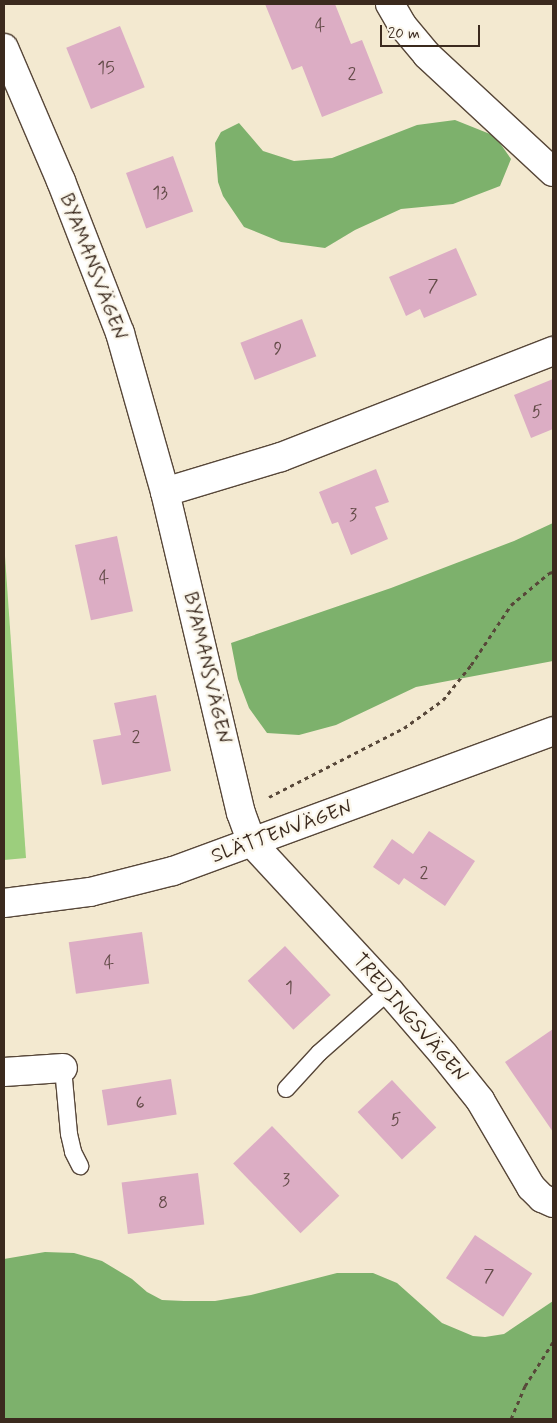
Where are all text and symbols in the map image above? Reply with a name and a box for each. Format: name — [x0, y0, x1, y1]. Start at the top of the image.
house number: 4 — [315, 15, 325, 37]
scale bar — [382, 15, 482, 47]
text: 20 m — [388, 24, 420, 44]
house number: 15 — [97, 57, 115, 79]
house number: 2 — [348, 63, 356, 85]
house number: 13 — [152, 182, 168, 204]
street label: BYAMANSVÄGEN — [54, 190, 132, 344]
house number: 7 — [428, 275, 438, 297]
house number: 9 — [274, 338, 282, 360]
house number: 5 — [532, 401, 542, 423]
house number: 3 — [349, 504, 357, 526]
house number: 4 — [99, 567, 109, 589]
street label: BYAMANSVÄGEN — [178, 590, 236, 746]
house number: 2 — [132, 726, 140, 748]
street label: SLÄTTENVÄGEN — [208, 795, 356, 869]
house number: 2 — [420, 862, 428, 884]
street label: TREDINGSVÄGEN — [347, 949, 473, 1087]
house number: 4 — [104, 952, 114, 974]
house number: 1 — [285, 977, 293, 999]
house number: 6 — [135, 1092, 145, 1114]
house number: 5 — [391, 1109, 401, 1131]
house number: 3 — [282, 1169, 290, 1191]
house number: 8 — [158, 1192, 168, 1214]
house number: 7 — [484, 1265, 494, 1287]

